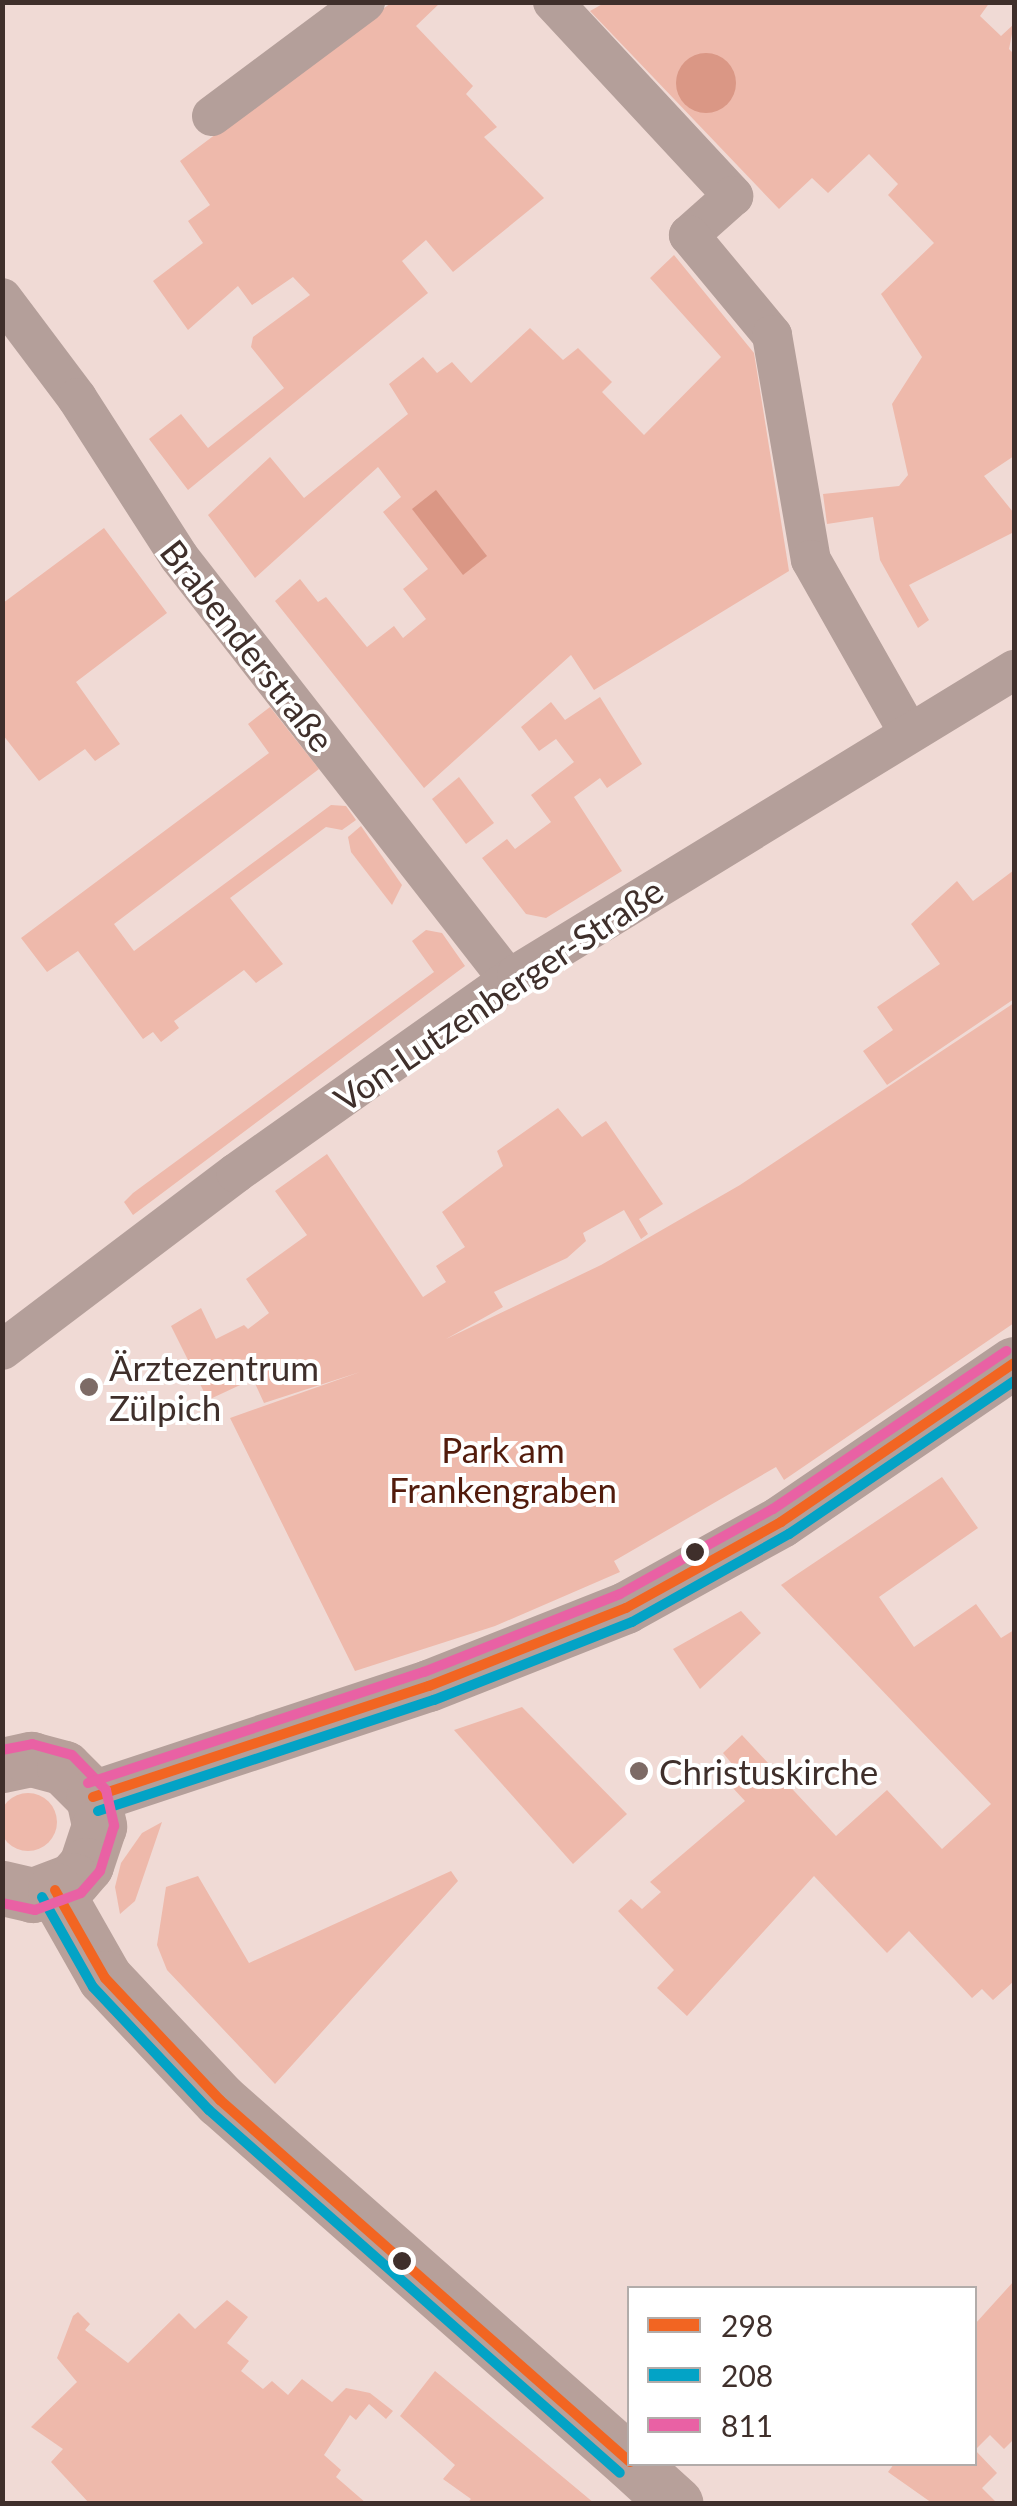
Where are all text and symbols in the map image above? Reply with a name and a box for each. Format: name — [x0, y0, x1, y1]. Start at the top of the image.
street label: Brabenderstraße — [152, 531, 344, 759]
street label: Von-Lutzenberger-Straße — [326, 868, 670, 1120]
place label: Ärztezentrum Zülpich — [109, 1346, 319, 1428]
marker: Ärztezentrum Zülpich — [78, 1376, 100, 1398]
park label: Park am Frankengraben — [389, 1428, 617, 1510]
unlabelled marker — [685, 1542, 705, 1562]
place label: Christuskirche — [659, 1750, 878, 1792]
marker: Christuskirche — [628, 1760, 650, 1782]
unlabelled marker — [392, 2251, 412, 2271]
legend — [627, 2286, 977, 2466]
text: 298 — [721, 2307, 773, 2343]
text: 208 — [721, 2357, 773, 2393]
text: 811 — [721, 2407, 773, 2443]

